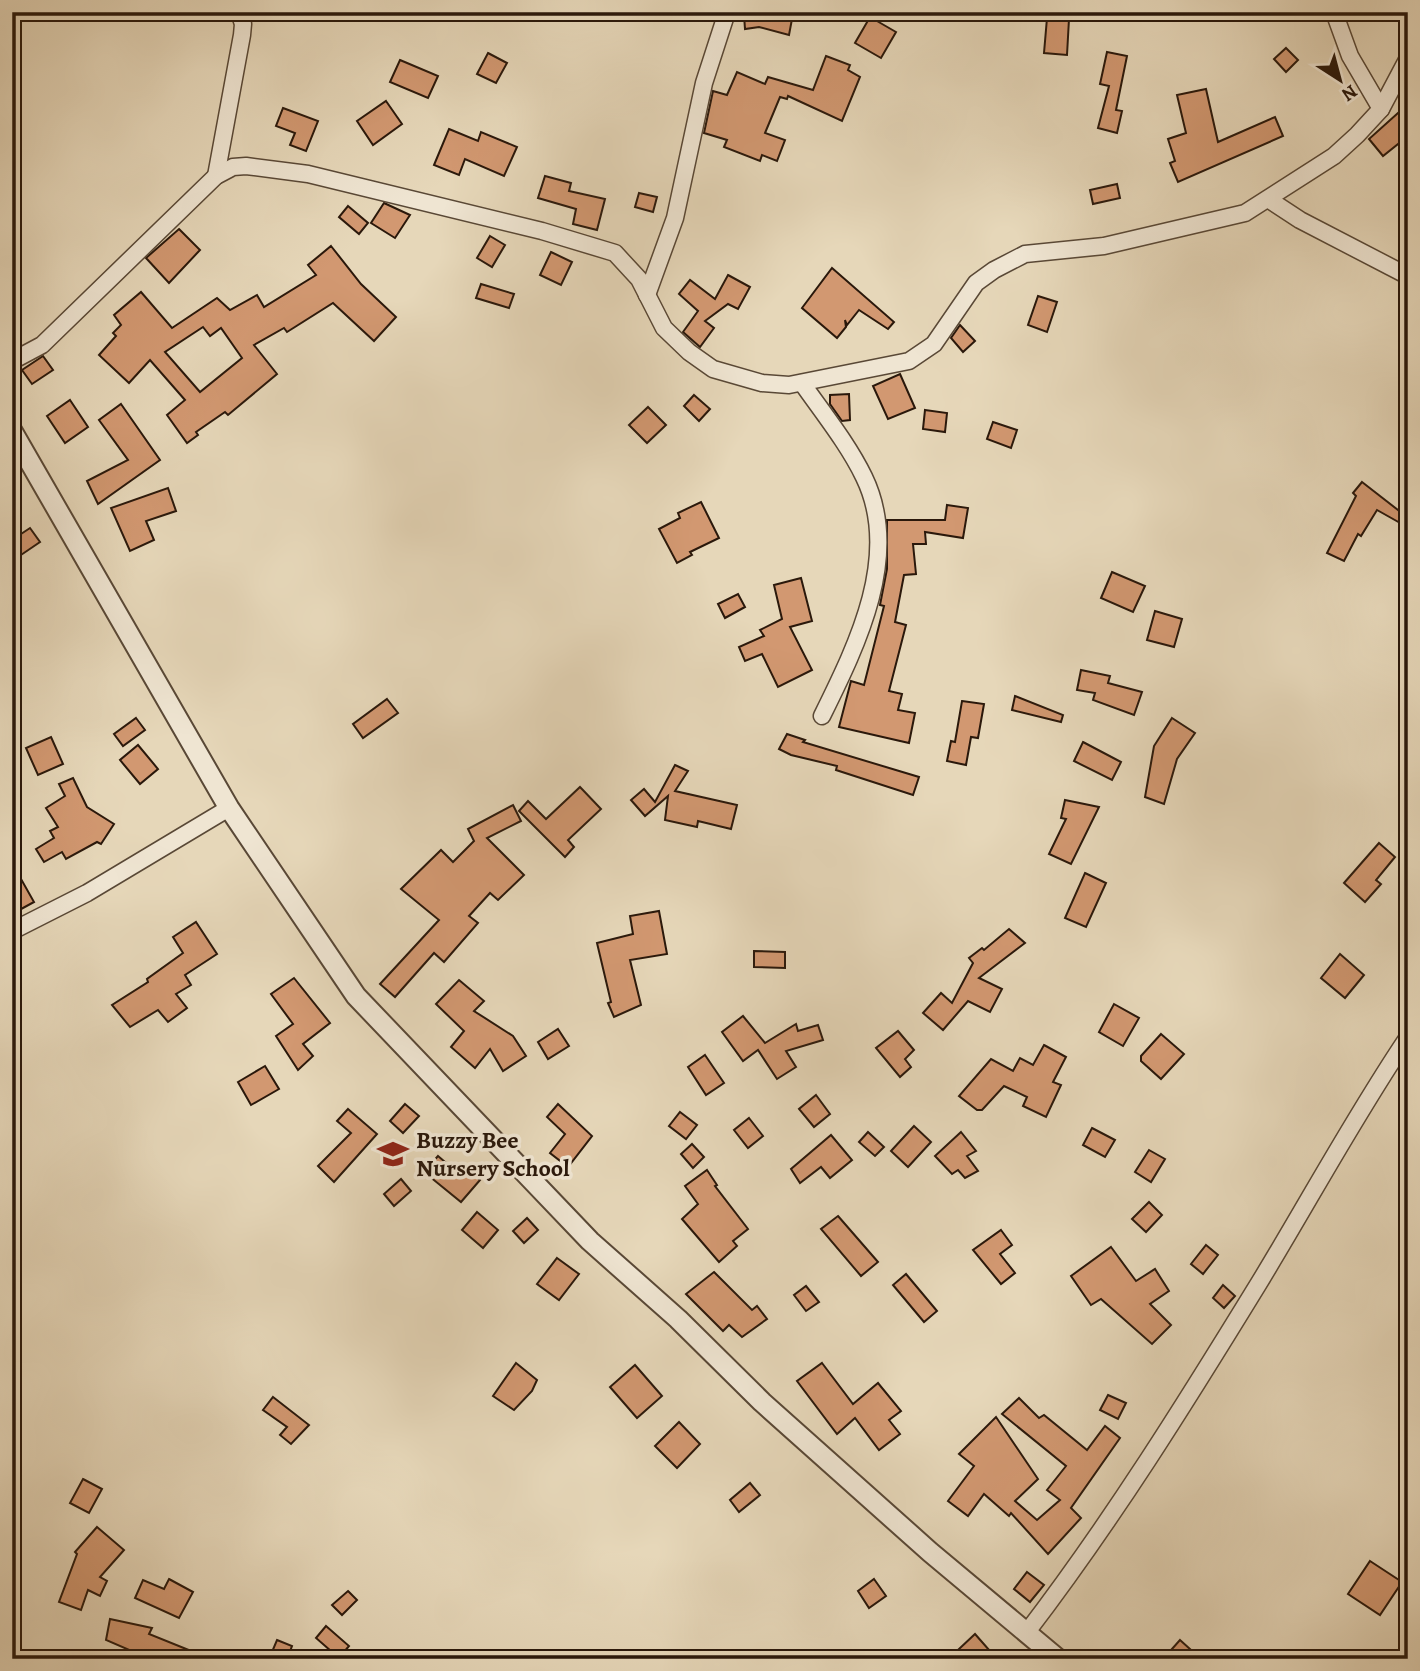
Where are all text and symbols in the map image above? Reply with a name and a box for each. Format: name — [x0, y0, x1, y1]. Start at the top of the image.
north arrow — [1304, 46, 1374, 116]
text: N — [1336, 78, 1363, 108]
place label: Buzzy Bee Nursery School — [416, 1124, 570, 1184]
school or university icon: Buzzy Bee Nursery School — [376, 1137, 410, 1171]

